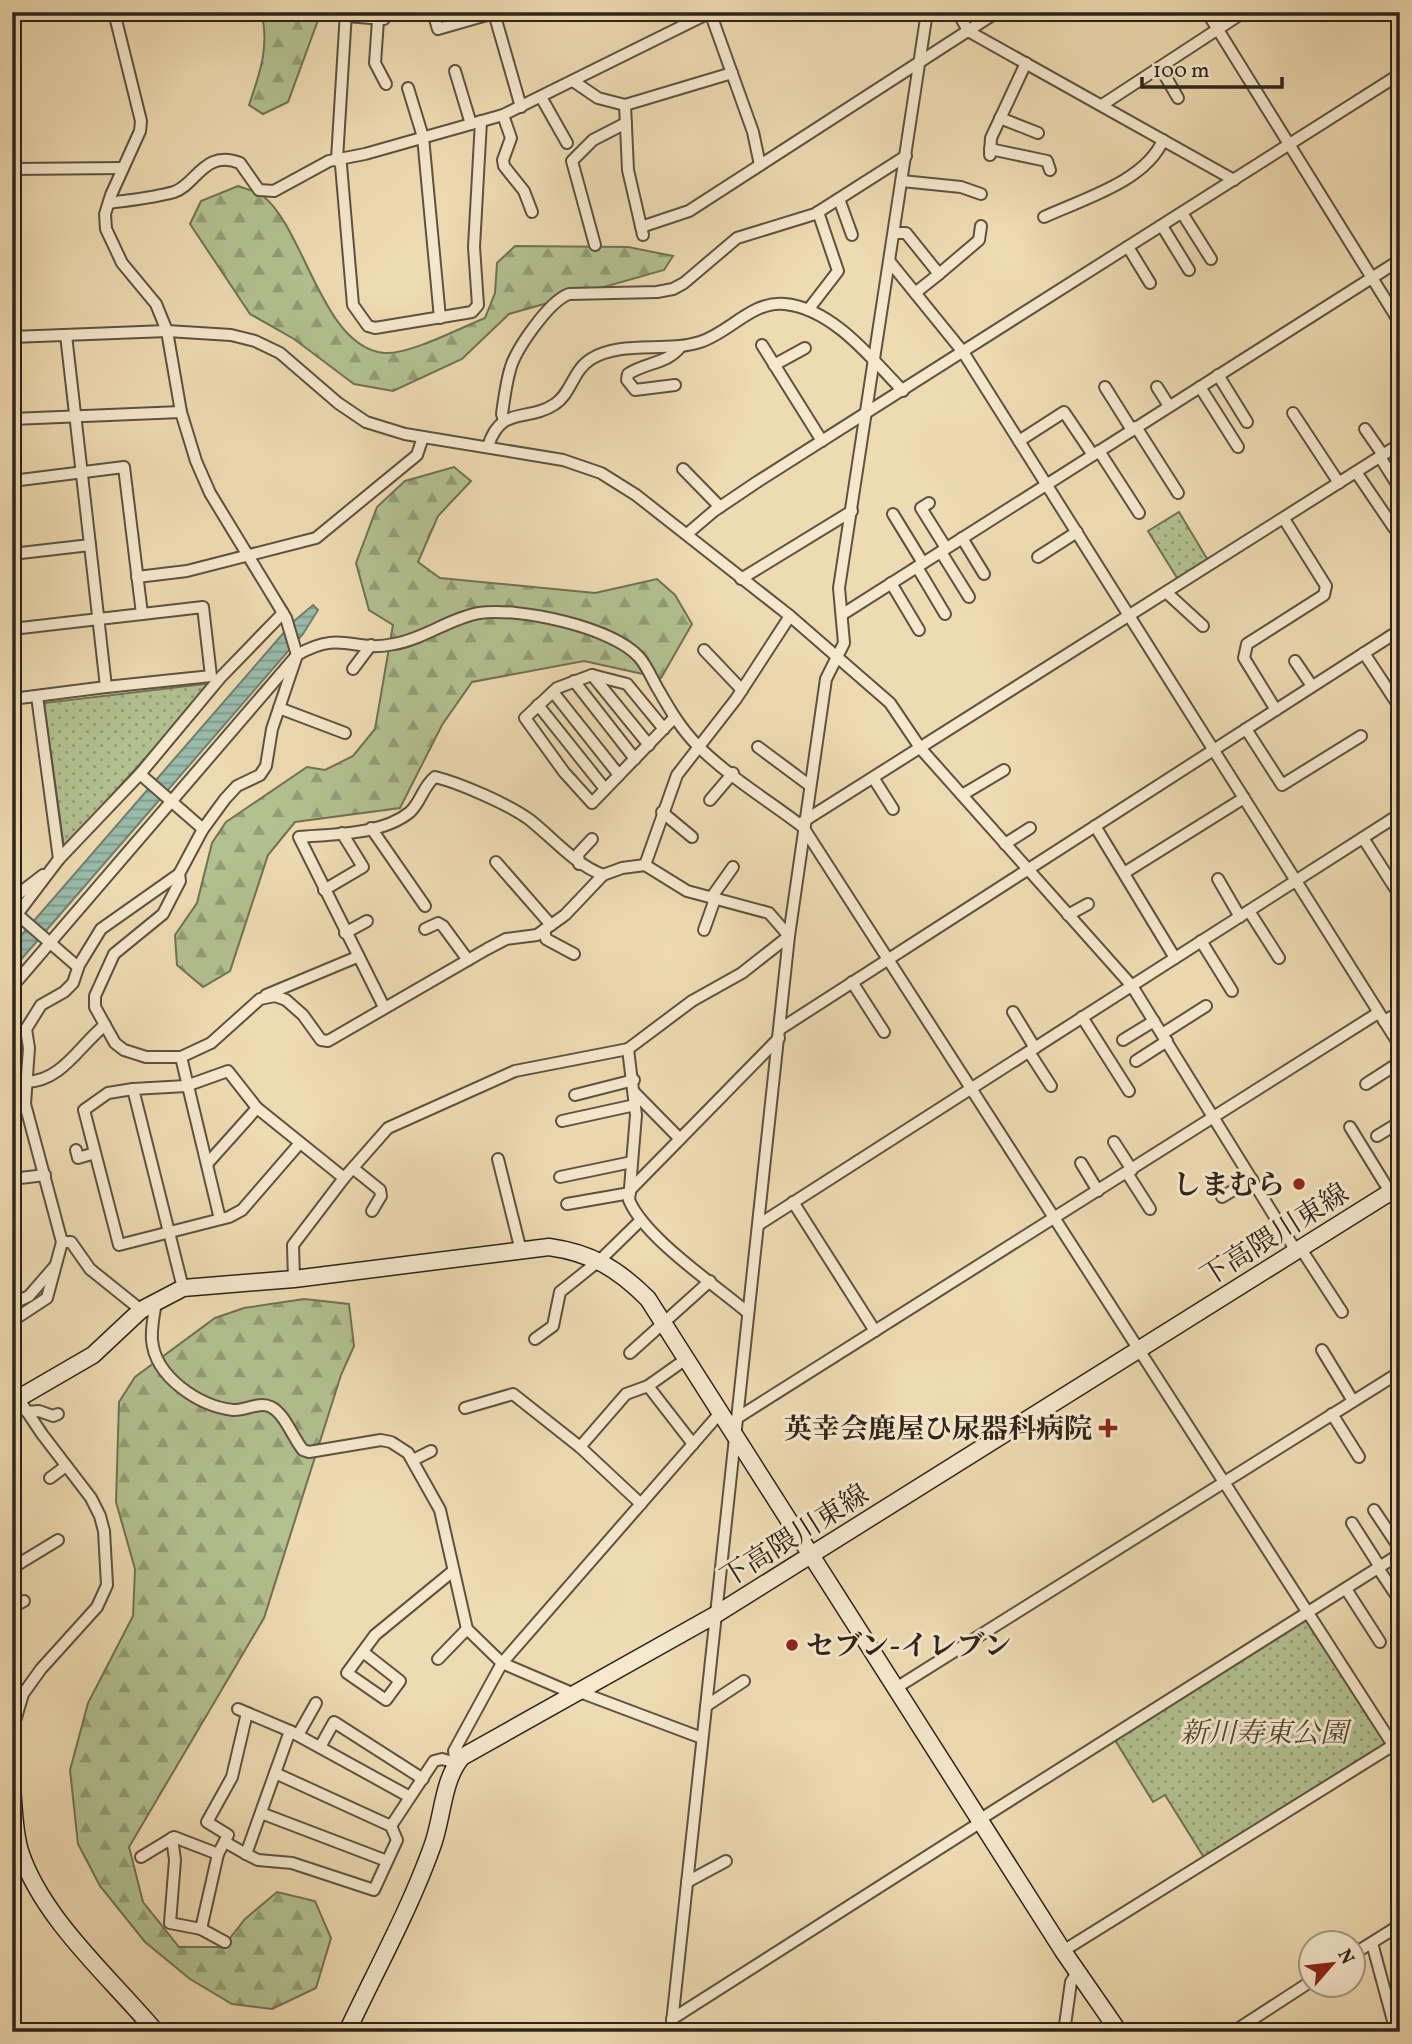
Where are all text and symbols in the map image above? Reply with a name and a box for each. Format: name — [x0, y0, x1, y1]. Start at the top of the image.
scale bar — [1142, 46, 1282, 90]
text: 100 m — [1153, 57, 1210, 86]
place label: しまむら — [1173, 1167, 1285, 1206]
street label: 下高隈川東線 — [1194, 1175, 1357, 1297]
marker: しまむら — [1291, 1176, 1307, 1192]
place label: 英幸会鹿屋ひ尿器科病院 — [784, 1411, 1092, 1450]
marker: 英幸会鹿屋ひ尿器科病院 — [1098, 1418, 1118, 1438]
street label: 下高隈川東線 — [714, 1476, 877, 1598]
place label: セブン-イレブン — [806, 1628, 1012, 1667]
marker: セブン-イレブン — [784, 1637, 800, 1653]
park label: 新川寿東公園 — [1180, 1715, 1352, 1754]
north arrow — [1296, 1928, 1366, 1998]
text: N — [1331, 1945, 1360, 1969]

